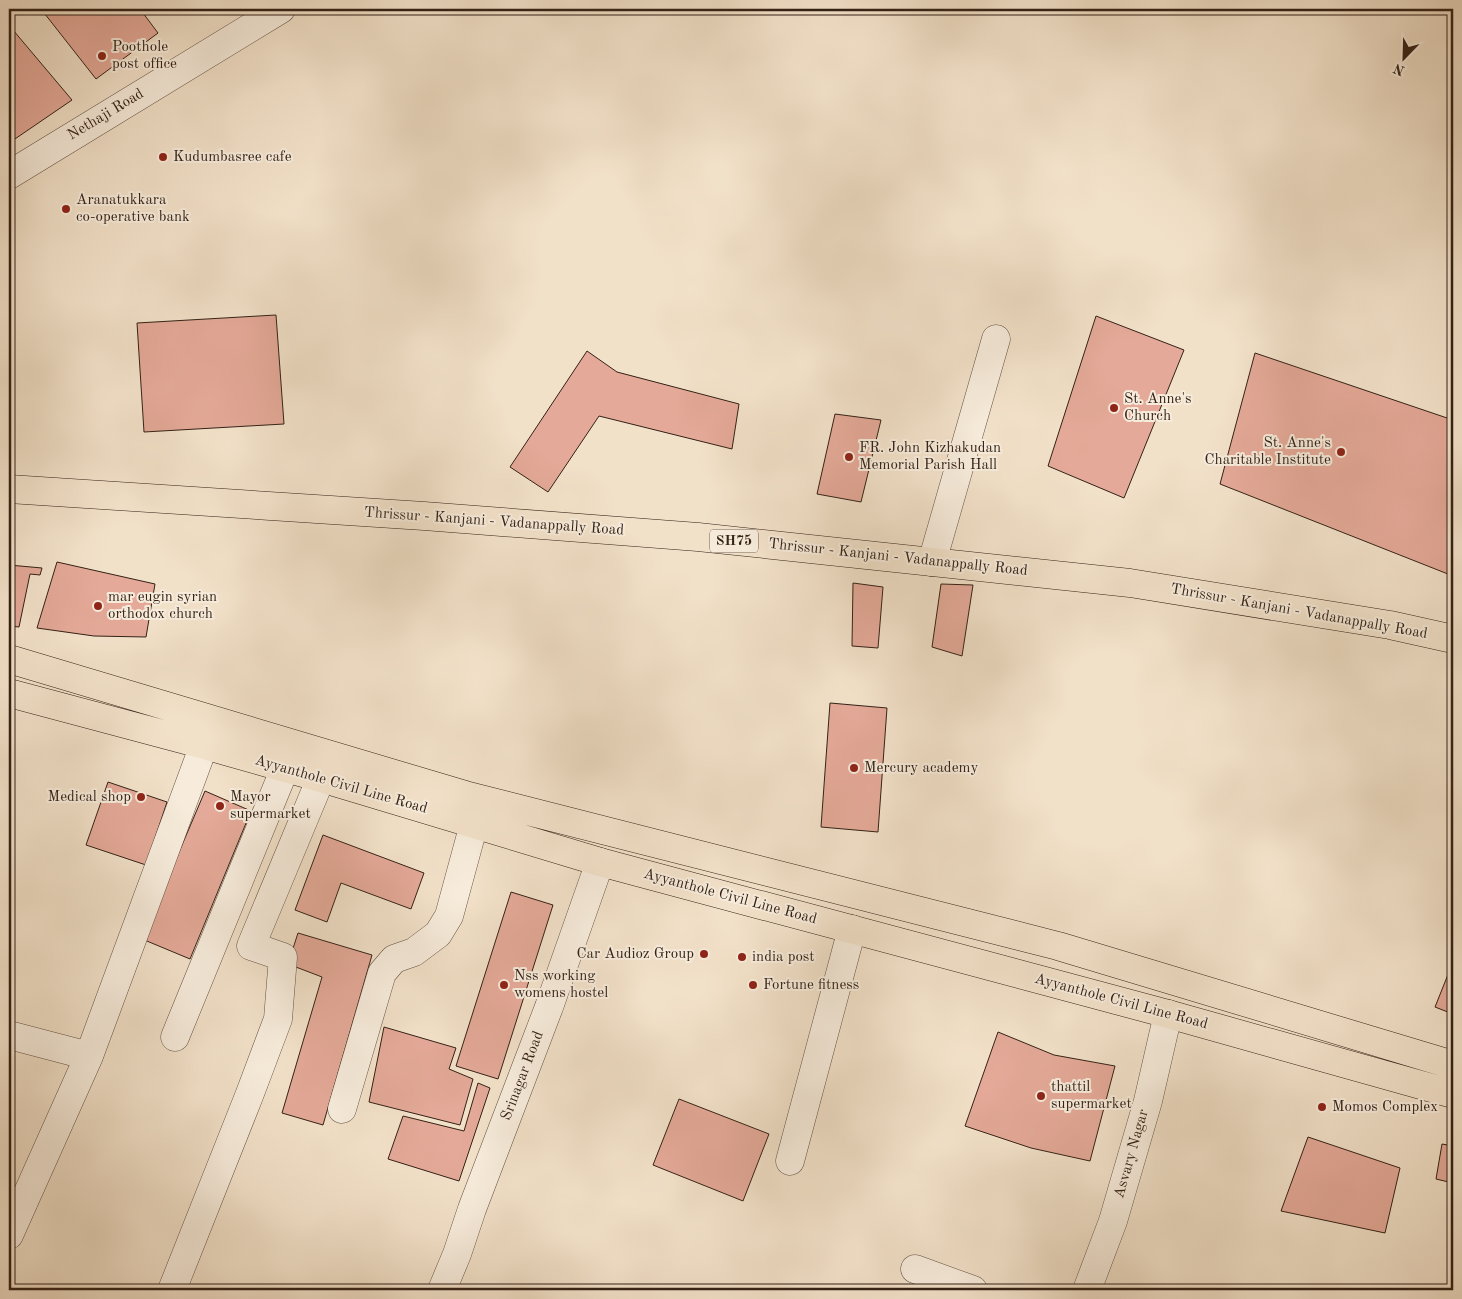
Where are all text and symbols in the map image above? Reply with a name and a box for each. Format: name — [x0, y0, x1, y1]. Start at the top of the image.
north arrow — [1380, 32, 1430, 82]
place label: Poothole post office — [112, 40, 177, 72]
marker: Poothole post office — [96, 50, 108, 62]
text: N — [1391, 60, 1407, 78]
street label: Nethaji Road — [65, 86, 147, 144]
place label: Kudumbasree cafe — [173, 150, 292, 165]
marker: Kudumbasree cafe — [157, 151, 169, 163]
place label: Aranatukkara co-operative bank — [76, 193, 190, 225]
marker: Aranatukkara co-operative bank — [60, 203, 72, 215]
place label: St. Anne's Church — [1124, 392, 1192, 424]
marker: St. Anne's Church — [1108, 402, 1120, 414]
place label: St. Anne's Charitable Institute — [1204, 436, 1331, 468]
place label: FR. John Kizhakudan Memorial Parish Hall — [859, 441, 1001, 473]
marker: St. Anne's Charitable Institute — [1335, 446, 1347, 458]
marker: FR. John Kizhakudan Memorial Parish Hall — [843, 451, 855, 463]
street label: Thrissur - Kanjani - Vadanappally Road — [364, 505, 625, 539]
road number: SH75 — [710, 530, 758, 552]
street label: Thrissur - Kanjani - Vadanappally Road — [768, 537, 1028, 579]
street label: Thrissur - Kanjani - Vadanappally Road — [1169, 582, 1429, 642]
place label: mar eugin syrian orthodox church — [108, 590, 217, 622]
marker: mar eugin syrian orthodox church — [92, 600, 104, 612]
street label: Ayyanthole Civil Line Road — [253, 753, 429, 817]
place label: Mercury academy — [864, 761, 978, 776]
marker: Mercury academy — [848, 762, 860, 774]
place label: Medical shop — [48, 790, 131, 805]
place label: Mayor supermarket — [230, 790, 311, 822]
marker: Medical shop — [135, 791, 147, 803]
marker: Mayor supermarket — [214, 800, 226, 812]
street label: Ayyanthole Civil Line Road — [642, 867, 818, 927]
place label: Car Audioz Group — [576, 947, 694, 962]
marker: Car Audioz Group — [698, 948, 710, 960]
place label: india post — [752, 950, 815, 965]
marker: india post — [736, 951, 748, 963]
place label: Nss working womens hostel — [514, 969, 608, 1001]
street label: Ayyanthole Civil Line Road — [1033, 972, 1209, 1032]
place label: Fortune fitness — [763, 978, 859, 993]
marker: Nss working womens hostel — [498, 979, 510, 991]
marker: Fortune fitness — [747, 979, 759, 991]
street label: Srinagar Road — [499, 1029, 547, 1123]
place label: thattil supermarket — [1051, 1080, 1132, 1112]
marker: thattil supermarket — [1035, 1090, 1047, 1102]
place label: Momos Complex — [1332, 1100, 1438, 1115]
marker: Momos Complex — [1316, 1101, 1328, 1113]
street label: Asvary Nagar — [1112, 1108, 1152, 1200]

